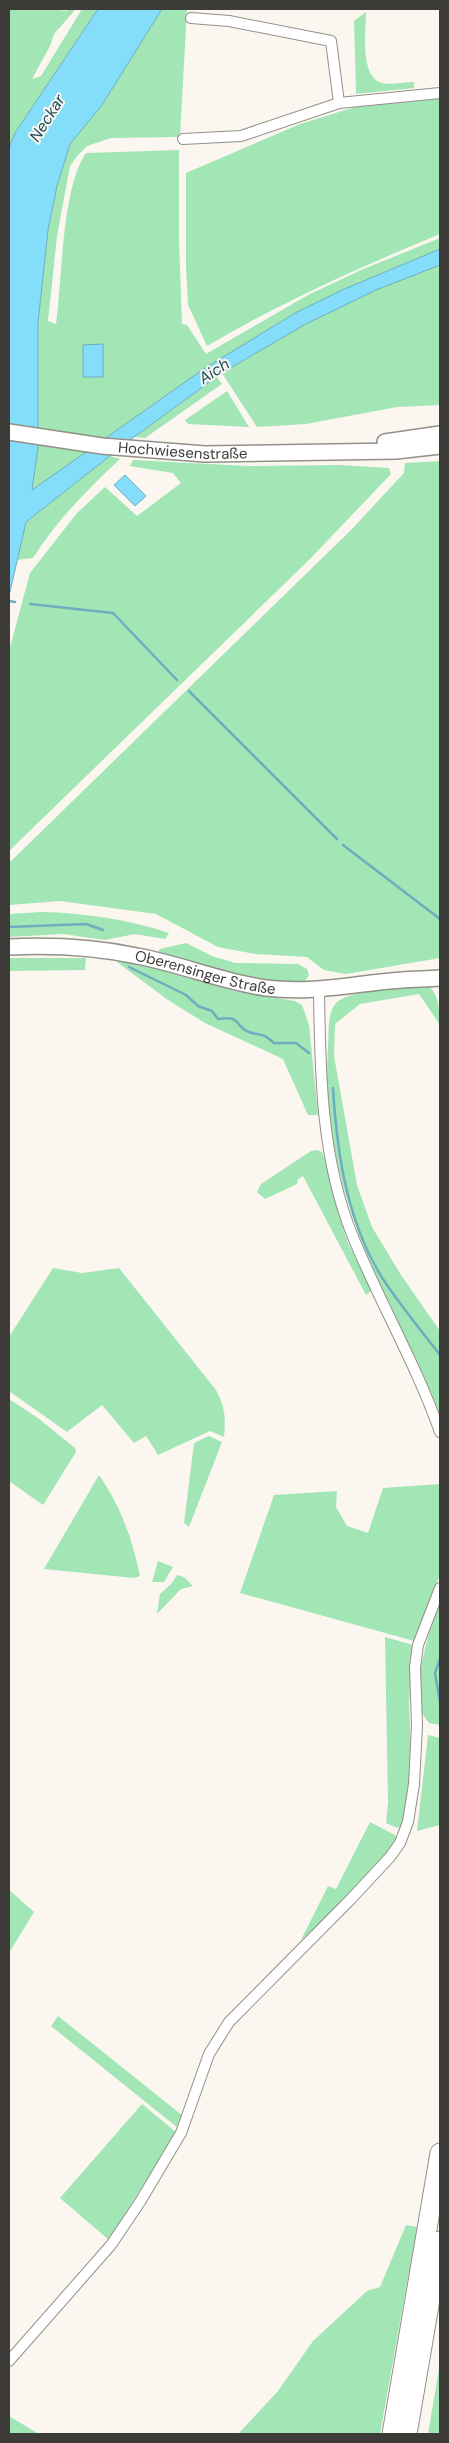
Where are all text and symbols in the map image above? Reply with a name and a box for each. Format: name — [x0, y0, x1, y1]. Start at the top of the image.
water label: Neckar — [24, 90, 70, 146]
water label: Aich — [194, 353, 234, 389]
street label: Hochwiesenstraße — [117, 437, 248, 464]
street label: Oberensinger Straße — [133, 946, 277, 999]

